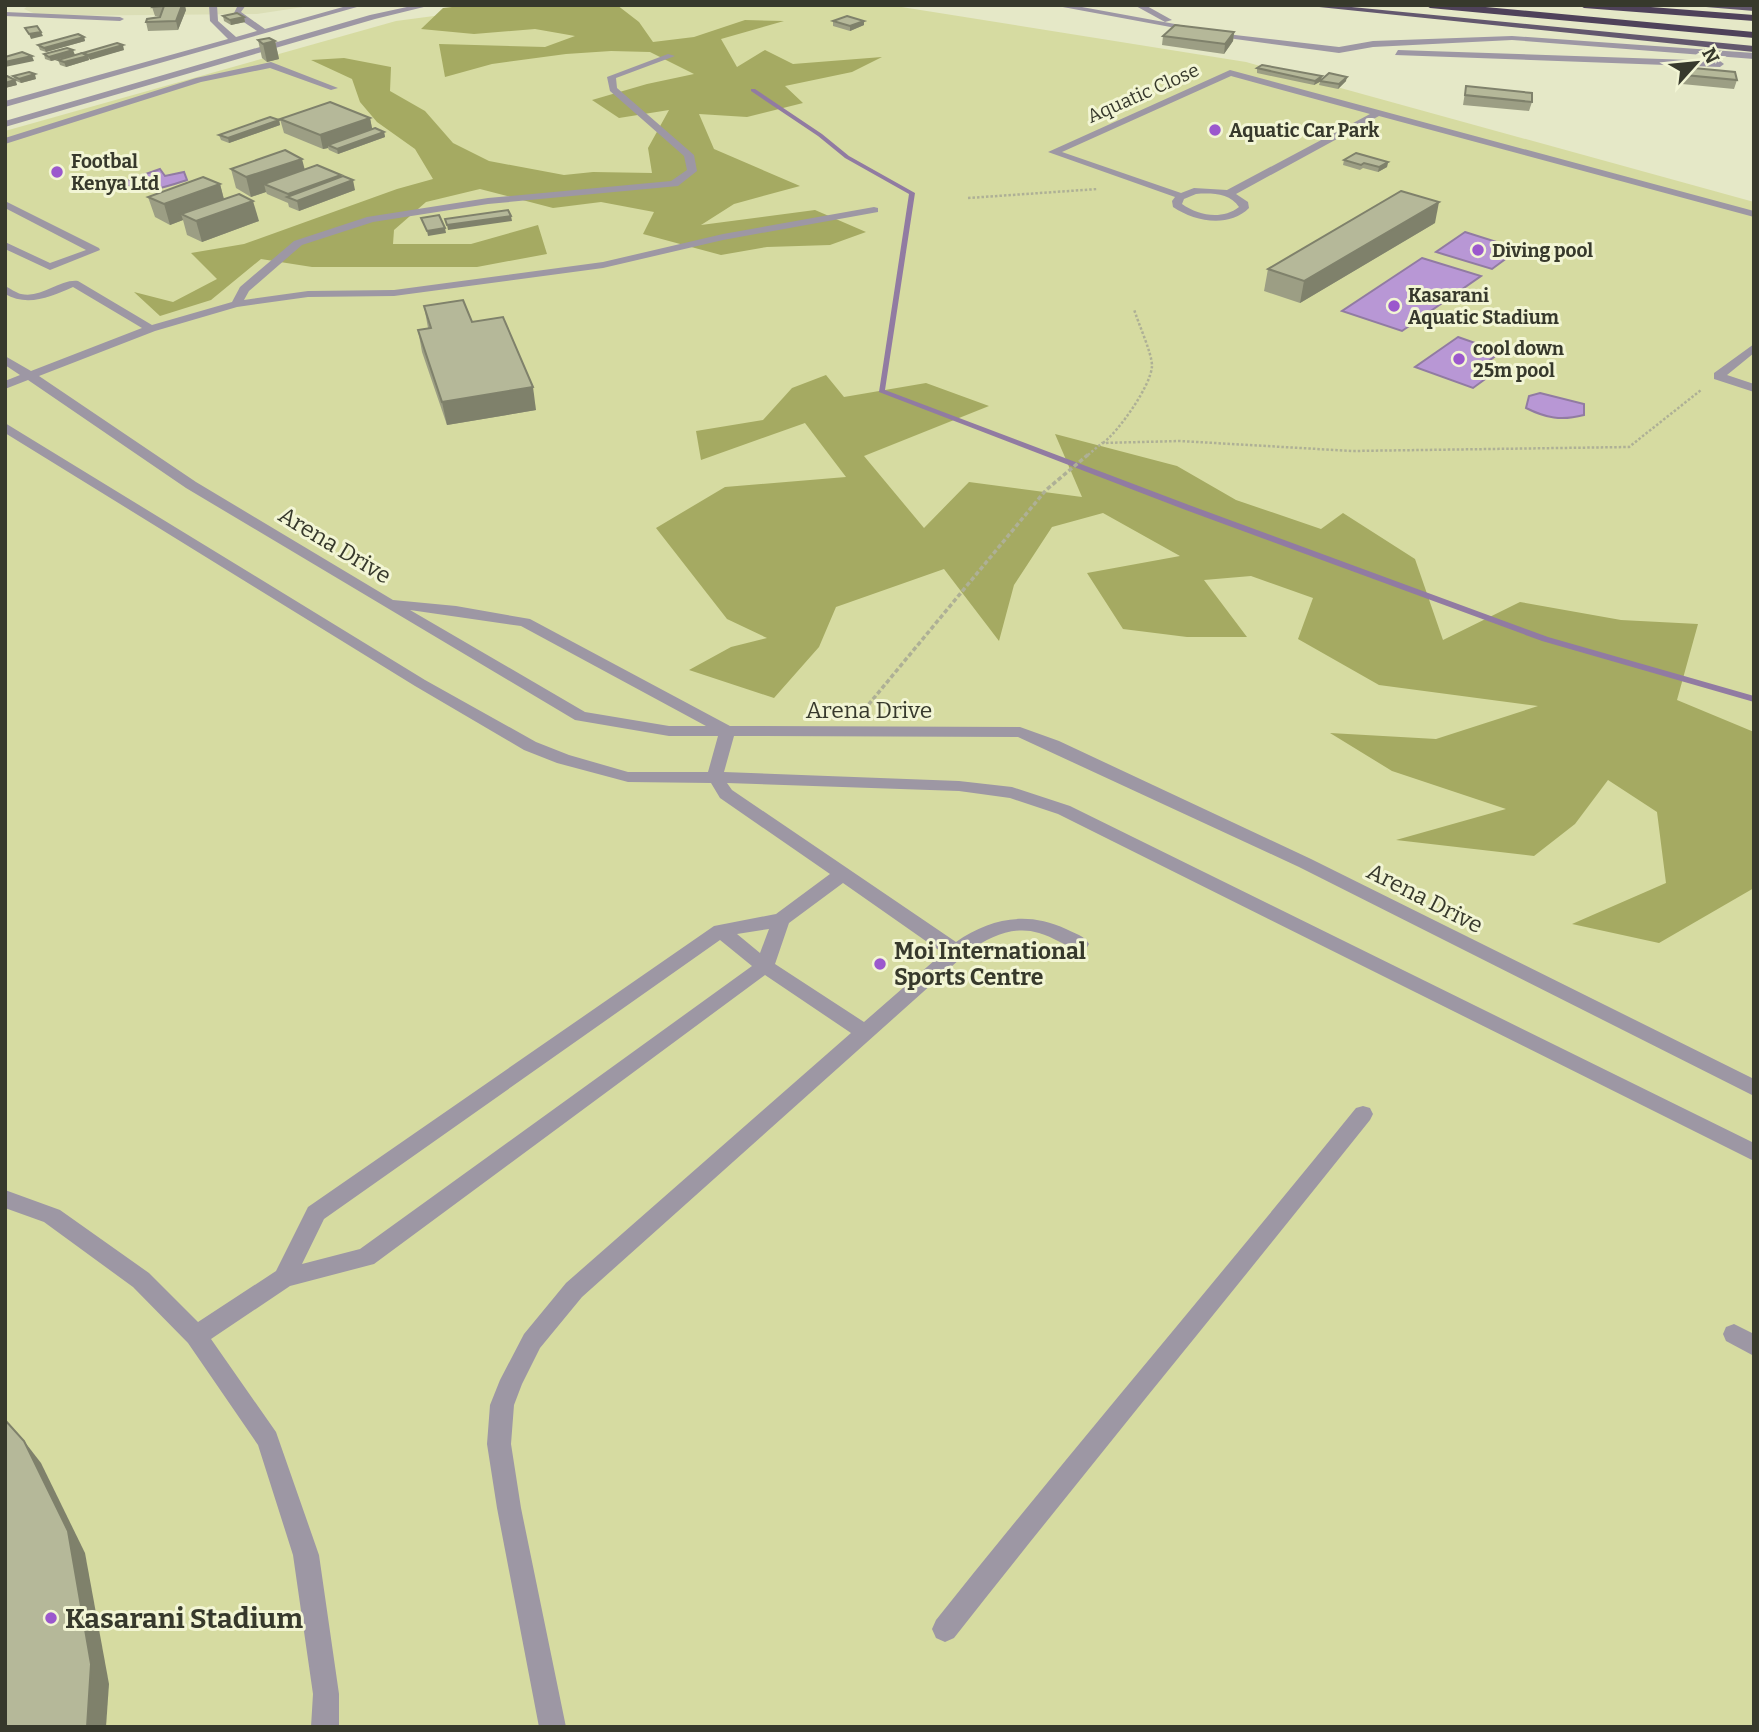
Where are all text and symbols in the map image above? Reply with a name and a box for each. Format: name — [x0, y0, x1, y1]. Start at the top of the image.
north arrow — [1661, 28, 1731, 98]
text: N — [1697, 44, 1724, 68]
street label: Aquatic Close — [1084, 58, 1202, 128]
place label: Aquatic Car Park — [1229, 119, 1380, 142]
marker: Aquatic Car Park — [1207, 122, 1223, 138]
place label: Footbal Kenya Ltd — [71, 150, 160, 195]
marker: Footbal Kenya Ltd — [49, 164, 65, 180]
place label: Diving pool — [1492, 239, 1593, 262]
marker: Diving pool — [1470, 242, 1486, 258]
place label: Kasarani Aquatic Stadium — [1408, 284, 1559, 329]
marker: Kasarani Aquatic Stadium — [1386, 298, 1402, 314]
place label: cool down 25m pool — [1473, 337, 1565, 382]
marker: cool down 25m pool — [1451, 351, 1467, 367]
street label: Arena Drive — [274, 500, 396, 590]
street label: Arena Drive — [806, 696, 932, 724]
street label: Arena Drive — [1362, 857, 1488, 939]
place label: Moi International Sports Centre — [894, 937, 1086, 991]
marker: Moi International Sports Centre — [872, 956, 888, 972]
place label: Kasarani Stadium — [65, 1602, 303, 1635]
marker: Kasarani Stadium — [43, 1610, 59, 1626]

